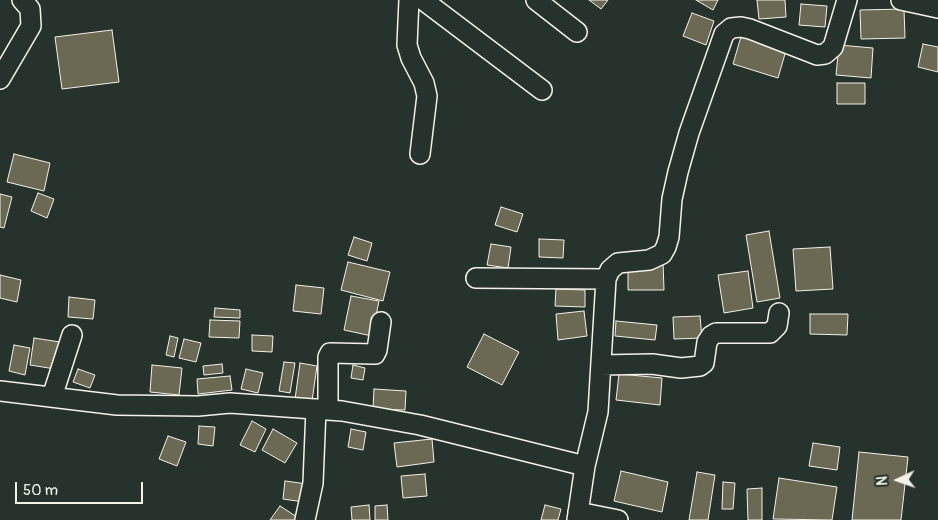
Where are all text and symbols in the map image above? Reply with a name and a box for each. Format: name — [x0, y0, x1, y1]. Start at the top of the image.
north arrow — [873, 455, 923, 505]
scale bar — [18, 472, 145, 504]
text: N — [874, 476, 891, 486]
text: 50 m — [23, 481, 58, 500]

